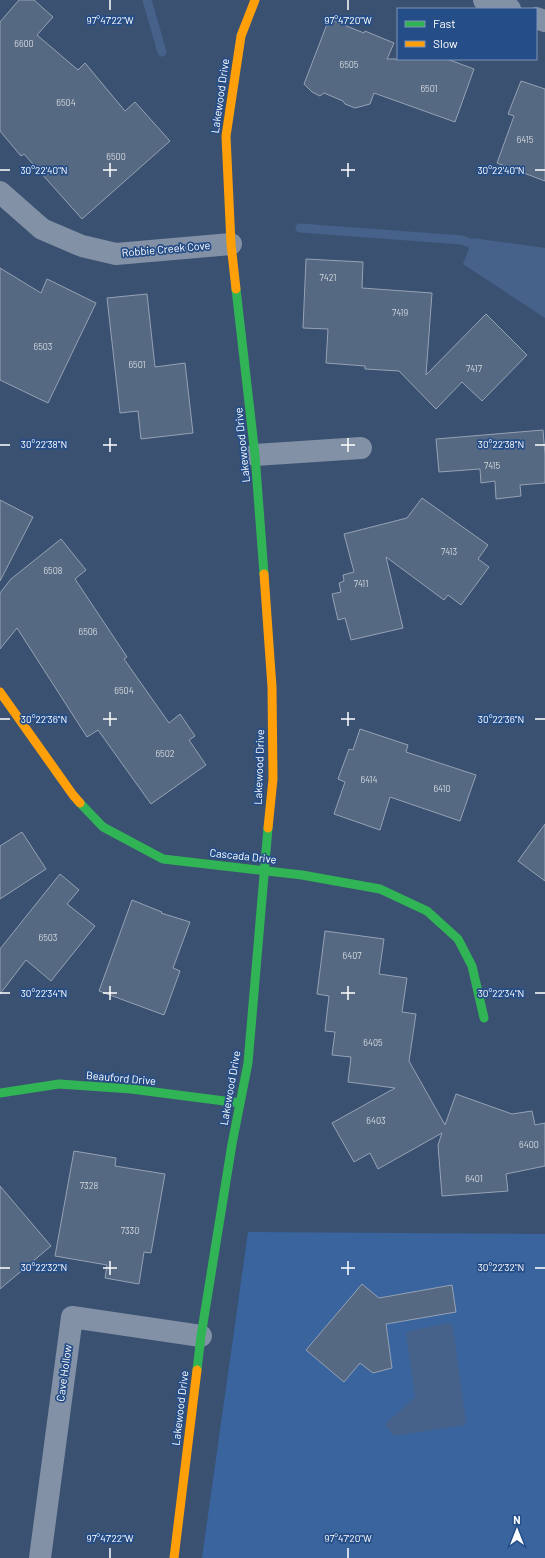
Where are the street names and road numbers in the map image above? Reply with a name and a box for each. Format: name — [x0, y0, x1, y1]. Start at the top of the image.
street label: Lakewood Drive — [208, 58, 231, 134]
street label: Robbie Creek Cove — [121, 238, 211, 259]
street label: Lakewood Drive — [231, 407, 252, 483]
street label: Lakewood Drive — [251, 729, 266, 805]
street label: Cascada Drive — [209, 846, 277, 865]
street label: Lakewood Drive — [217, 1050, 242, 1126]
street label: Beauford Drive — [85, 1068, 157, 1087]
street label: Cave Hollow — [53, 1344, 74, 1402]
street label: Lakewood Drive — [168, 1370, 191, 1446]

